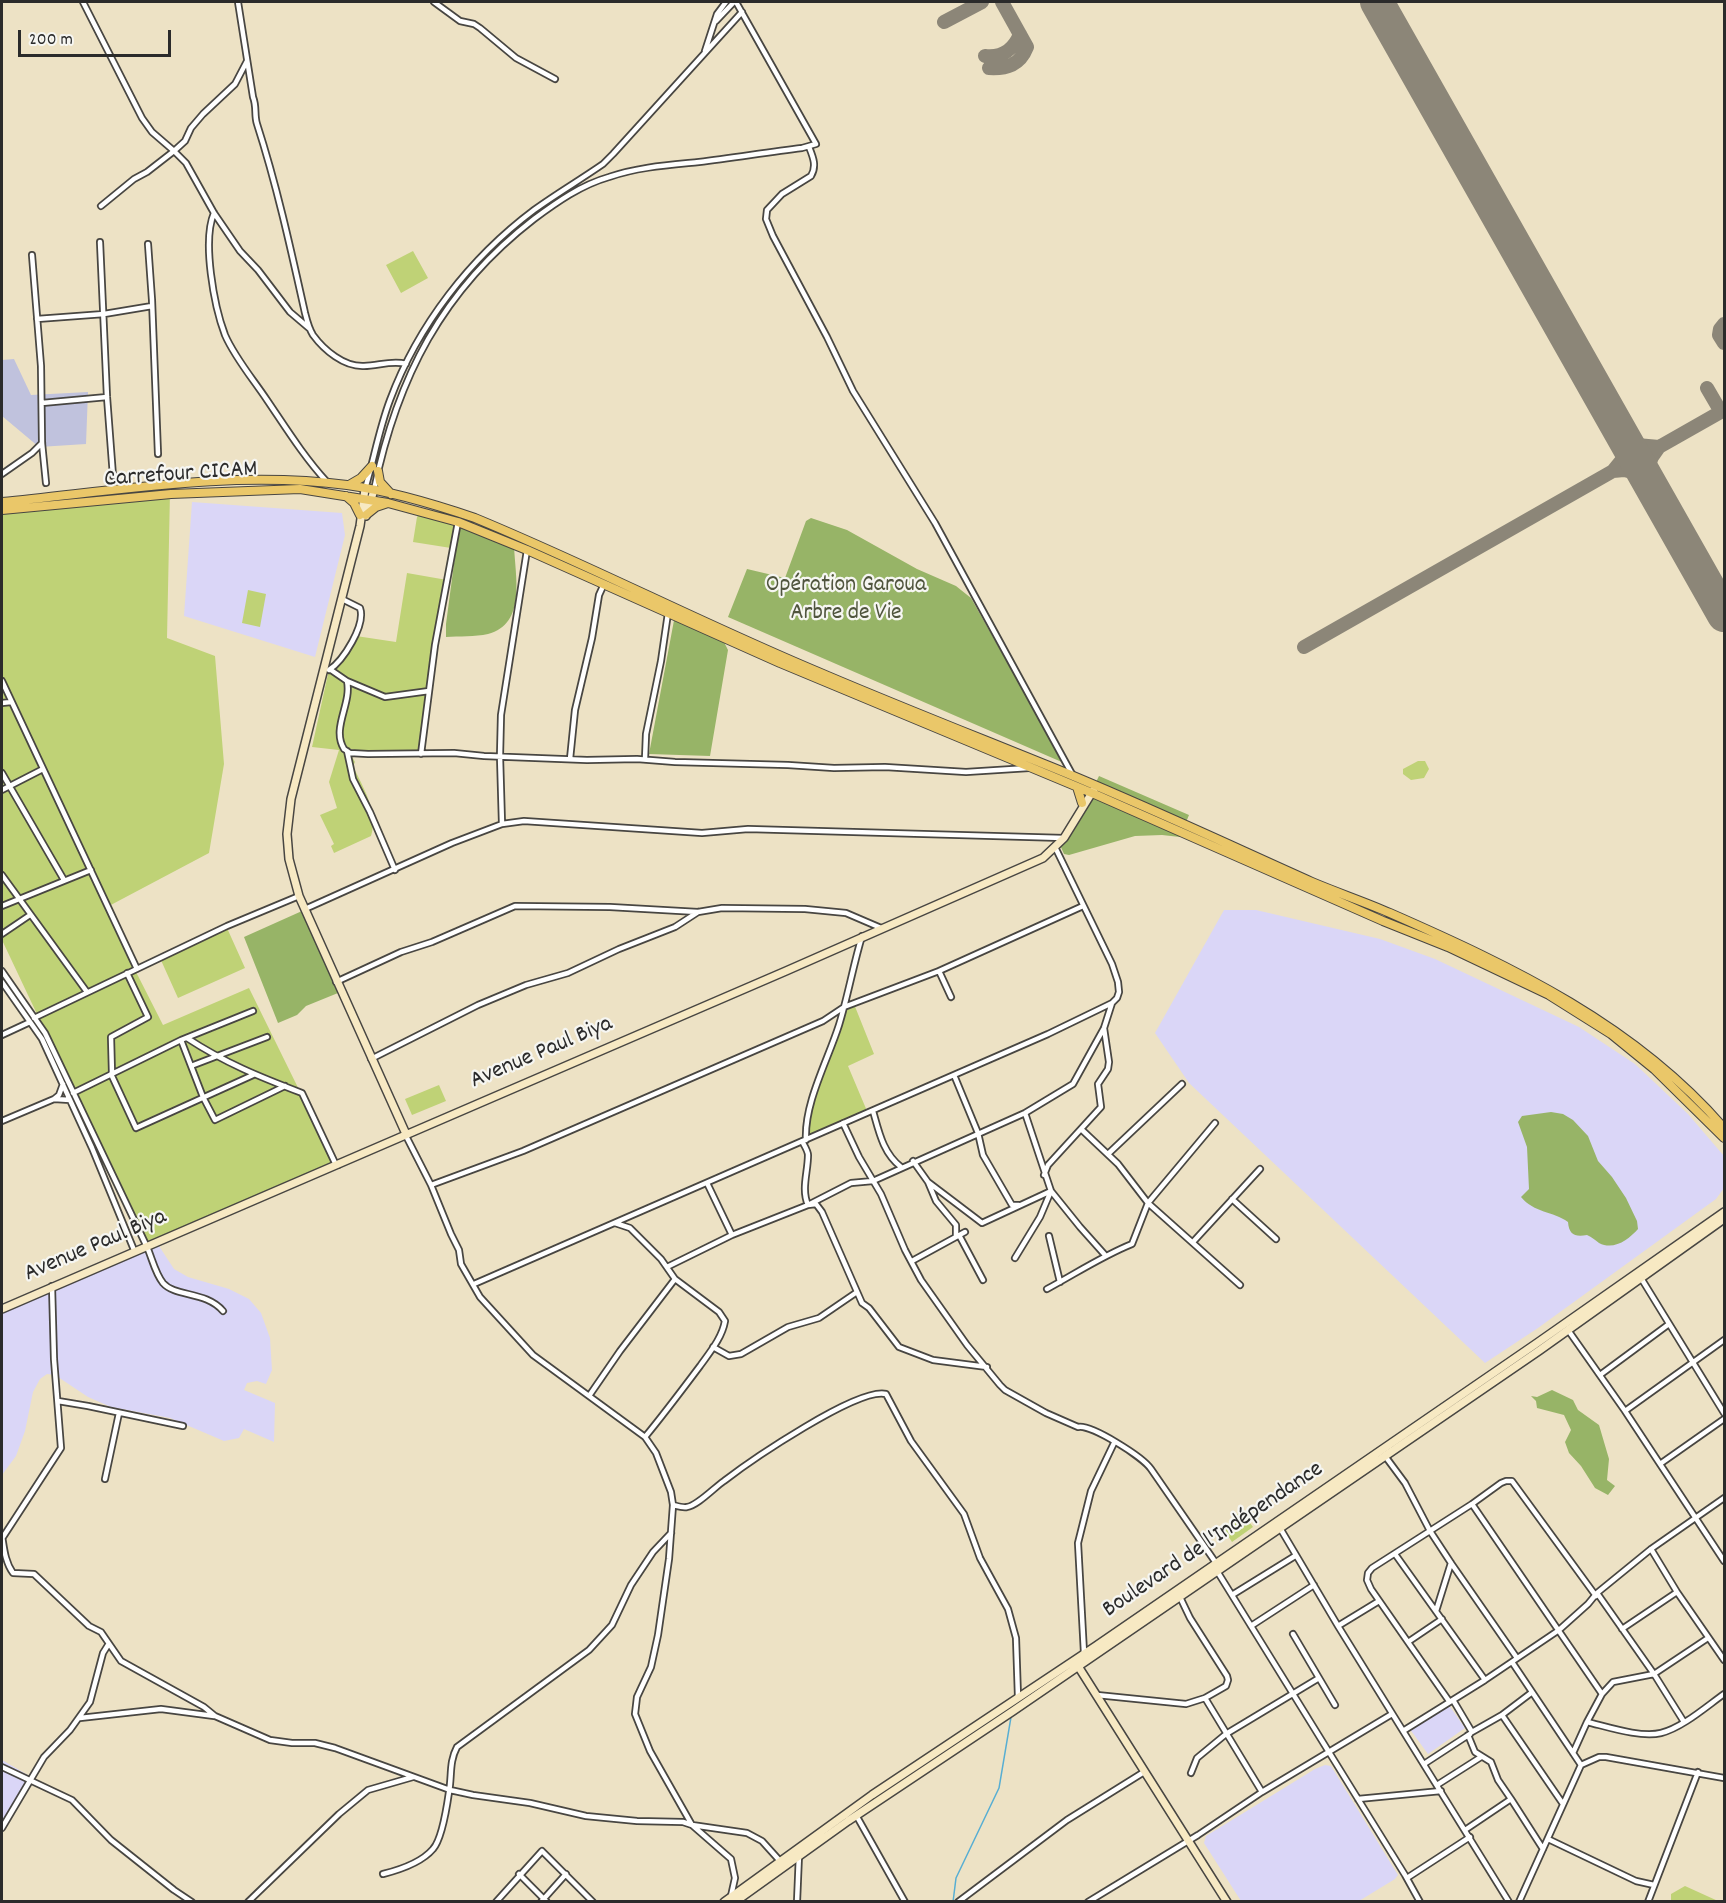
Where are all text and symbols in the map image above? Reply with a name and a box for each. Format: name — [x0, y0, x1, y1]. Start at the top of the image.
scale bar — [21, 18, 174, 56]
text: 200 m — [29, 28, 73, 53]
street label: Carrefour CICAM — [103, 456, 259, 496]
park label: Opération Garoua Arbre de Vie — [766, 573, 926, 629]
street label: Avenue Paul Biya — [467, 1011, 617, 1097]
street label: Avenue Paul Biya — [21, 1204, 171, 1290]
street label: Boulevard de l'Indépendance — [1098, 1456, 1330, 1626]

